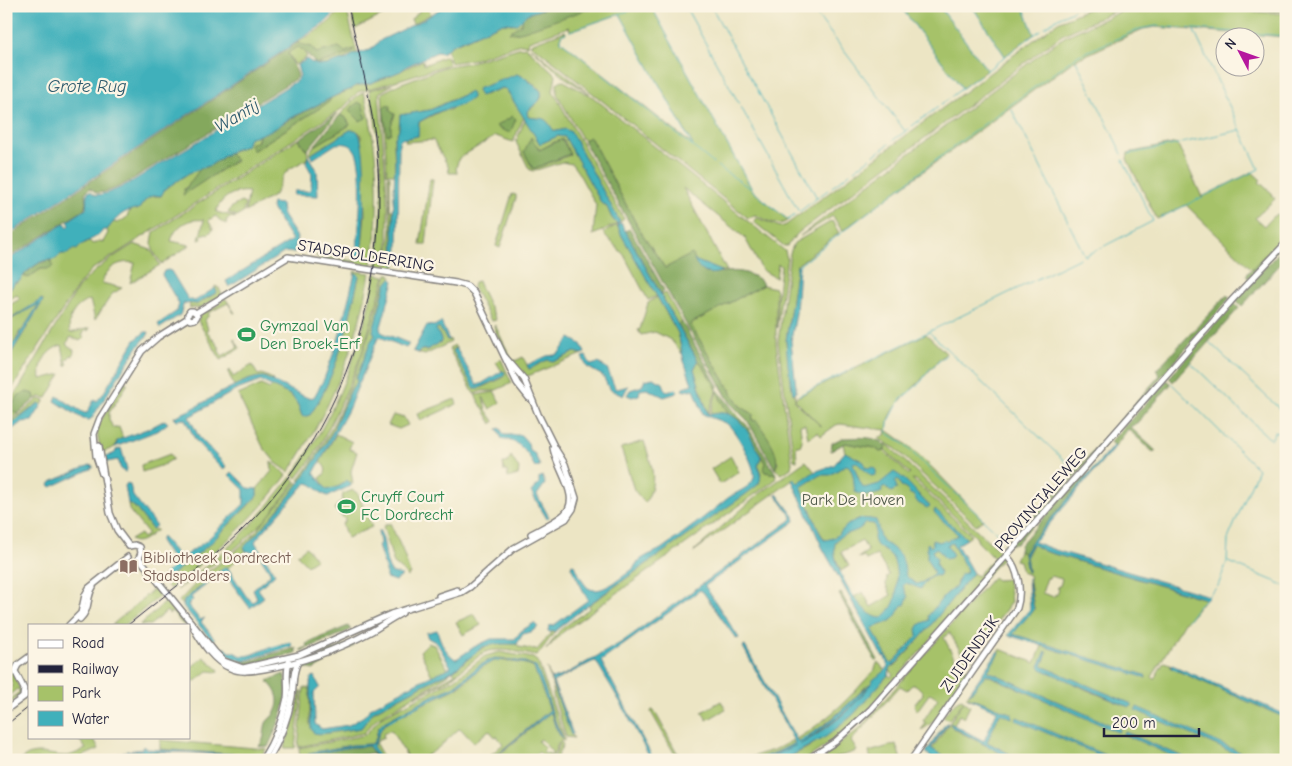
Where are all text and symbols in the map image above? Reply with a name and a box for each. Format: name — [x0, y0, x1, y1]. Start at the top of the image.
north arrow — [1214, 28, 1264, 78]
text: N — [1221, 35, 1240, 53]
water label: Grote Rug — [48, 76, 126, 97]
water label: Wantij — [211, 94, 263, 137]
street label: STADSPOLDERRING — [296, 236, 436, 276]
place label: Gymzaal Van Den Broek-Erf — [260, 317, 361, 353]
sports icon: Gymzaal Van Den Broek-Erf — [236, 325, 256, 345]
street label: PROVINCIALEWEG — [991, 443, 1091, 555]
place label: Cruyff Court FC Dordrecht — [361, 488, 453, 524]
park label: Park De Hoven — [802, 491, 904, 509]
sports icon: Cruyff Court FC Dordrecht — [337, 496, 357, 516]
place label: Bibliotheek Dordrecht Stadspolders — [143, 549, 291, 585]
library icon: Bibliotheek Dordrecht Stadspolders — [119, 557, 139, 577]
street label: ZUIDENDIJK — [937, 612, 1003, 696]
legend — [28, 624, 190, 738]
text: Road — [72, 634, 104, 652]
text: Railway — [72, 660, 119, 678]
text: Park — [72, 684, 101, 702]
scale bar — [1104, 706, 1200, 738]
text: Water — [72, 710, 109, 728]
text: 200 m — [1112, 714, 1156, 732]

